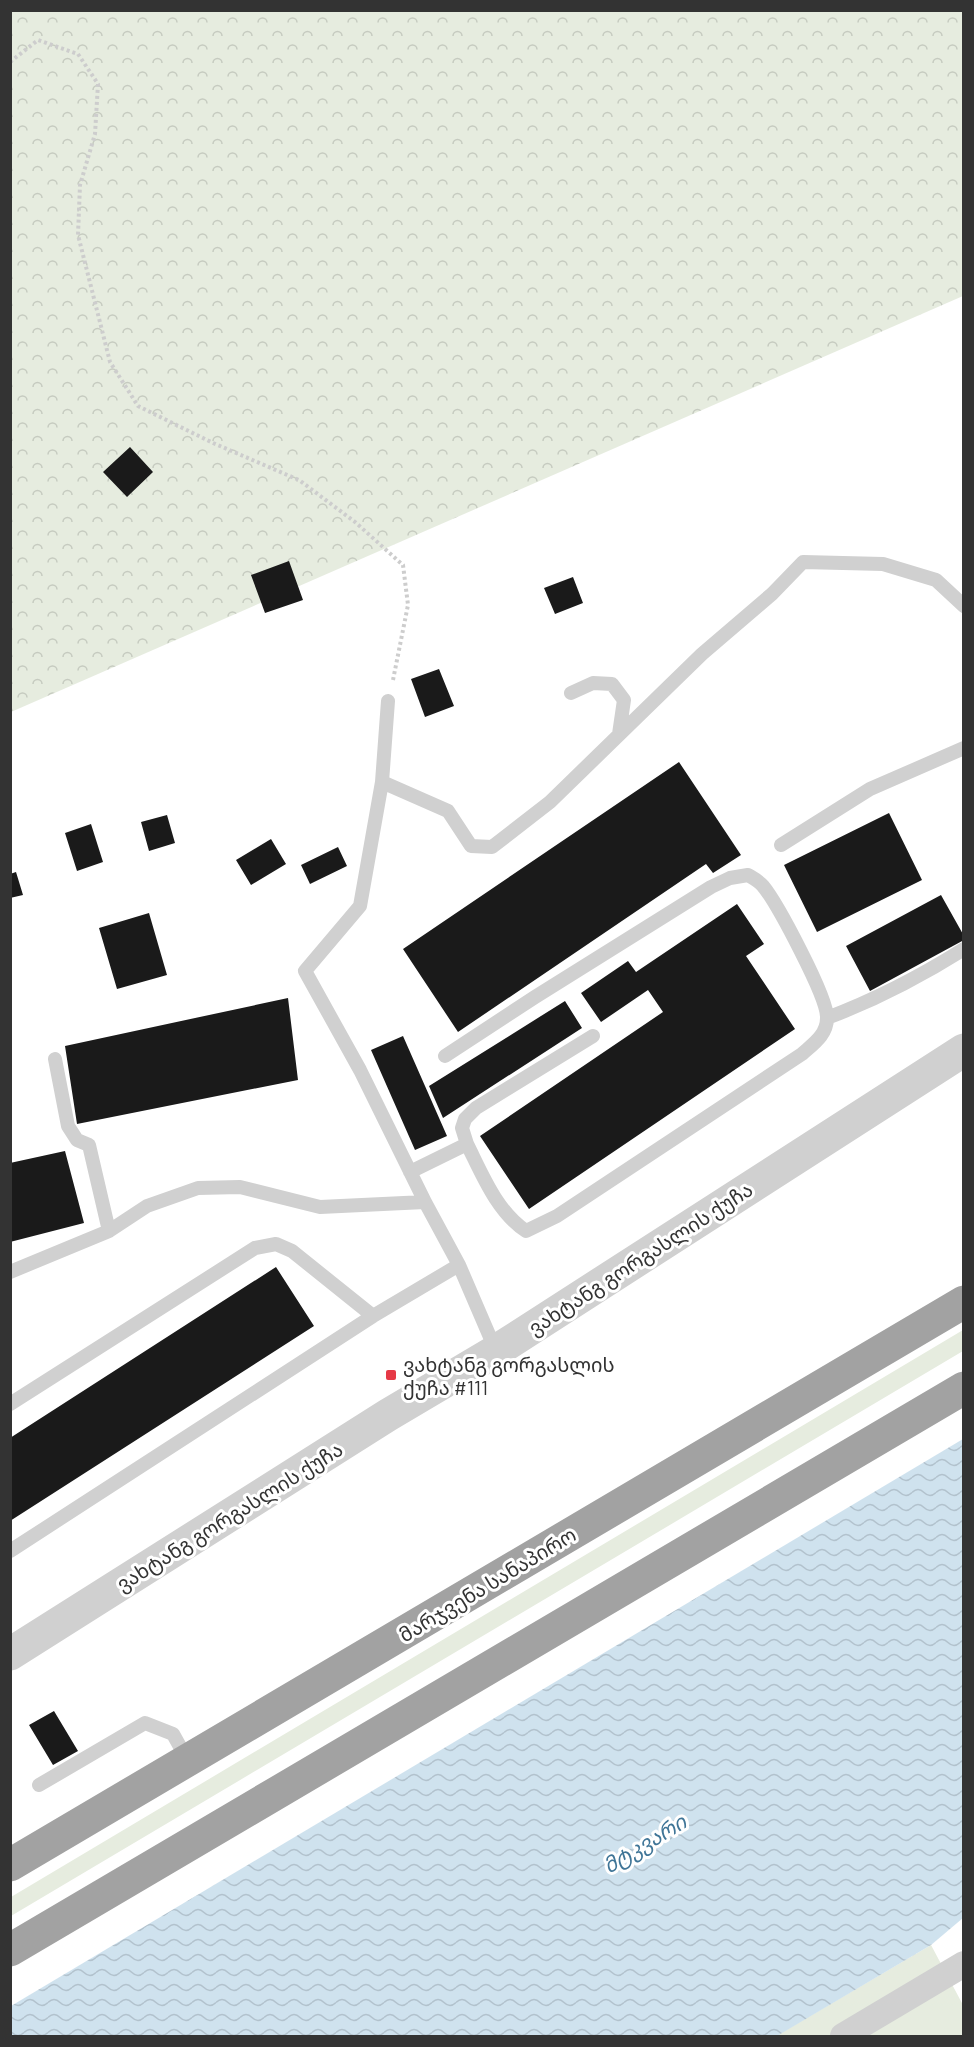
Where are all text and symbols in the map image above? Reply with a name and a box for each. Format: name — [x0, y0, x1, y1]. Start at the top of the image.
street label: ვახტანგ გორგასლის ქუჩა — [523, 1176, 758, 1341]
place label: ვახტანგ გორგასლის ქუჩა #111 — [403, 1352, 615, 1400]
marker: ვახტანგ გორგასლის ქუჩა #111 — [384, 1368, 398, 1382]
street label: ვახტანგ გორგასლის ქუჩა — [111, 1436, 348, 1597]
street label: მარჯვენა სანაპირო — [394, 1522, 580, 1647]
water label: მტკვარი — [598, 1808, 692, 1879]

